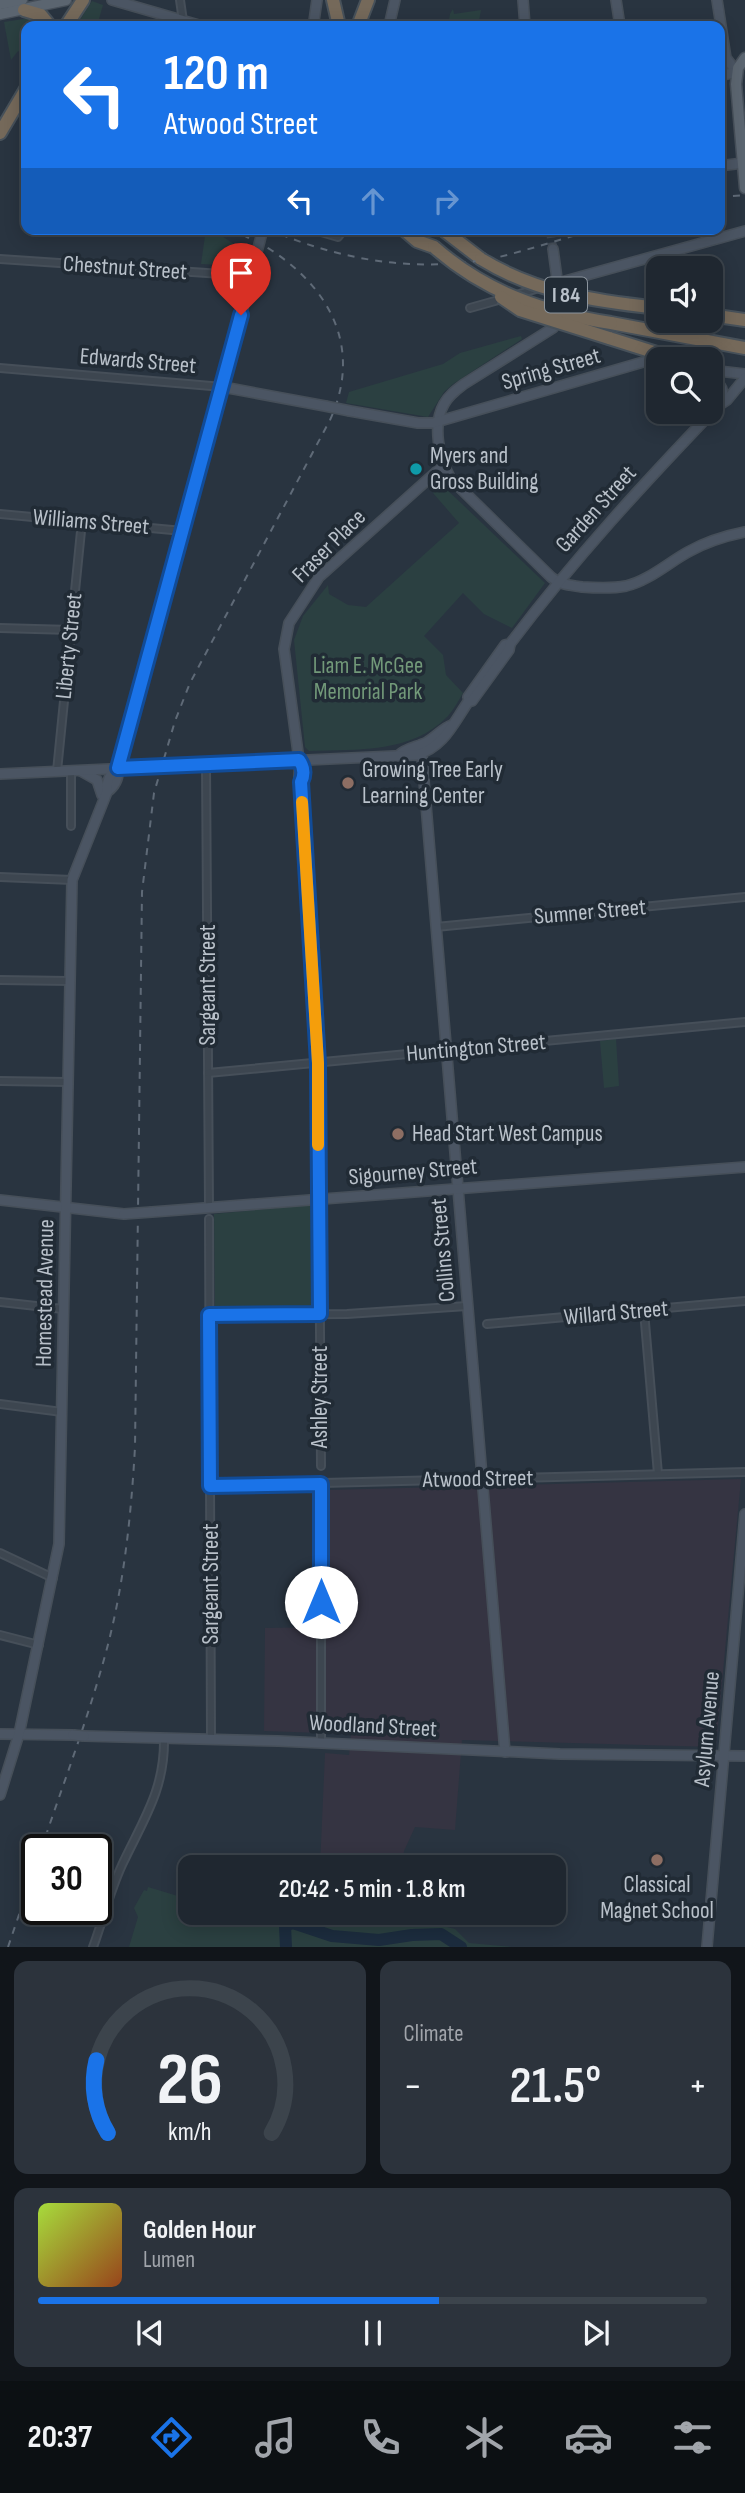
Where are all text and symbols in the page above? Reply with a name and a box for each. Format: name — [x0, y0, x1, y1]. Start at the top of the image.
text: 120 m — [164, 45, 269, 104]
icon: left — [49, 49, 140, 140]
text: Atwood Street — [164, 105, 318, 144]
icon: left — [281, 182, 319, 220]
icon: ahead — [354, 182, 392, 220]
icon: right — [427, 182, 465, 220]
pin — [211, 243, 271, 315]
street label: Chestnut Street — [62, 250, 188, 286]
icon: arrive — [222, 254, 260, 292]
map controls — [646, 256, 723, 424]
button: sound — [646, 256, 723, 333]
road number: I 84 — [545, 278, 587, 312]
street label: Edwards Street — [79, 342, 197, 380]
street label: Spring Street — [498, 342, 604, 396]
button: search — [646, 347, 723, 424]
place label: Myers and Gross Building — [430, 442, 539, 496]
street label: Garden Street — [550, 460, 642, 558]
marker: Myers and Gross Building — [408, 461, 424, 477]
street label: Williams Street — [32, 503, 150, 541]
street label: Fraser Place — [286, 503, 372, 589]
street label: Liberty Street — [50, 592, 88, 700]
park label: Liam E. McGee Memorial Park — [313, 652, 423, 706]
place label: Growing Tree Early Learning Center — [362, 756, 503, 810]
marker: Growing Tree Early Learning Center — [340, 775, 356, 791]
street label: Sumner Street — [533, 893, 647, 931]
street label: Sargeant Street — [194, 924, 222, 1046]
street label: Huntington Street — [405, 1028, 547, 1068]
place label: Head Start West Campus — [412, 1120, 603, 1148]
marker: Head Start West Campus — [390, 1126, 406, 1142]
street label: Sigourney Street — [348, 1152, 478, 1192]
street label: Collins Street — [425, 1197, 461, 1303]
street label: Homestead Avenue — [30, 1219, 60, 1367]
street label: Willard Street — [563, 1294, 669, 1332]
street label: Ashley Street — [306, 1346, 334, 1449]
street label: Atwood Street — [421, 1464, 534, 1494]
street label: Sargeant Street — [197, 1523, 225, 1645]
position arrow — [284, 1565, 358, 1639]
street label: Asylum Avenue — [688, 1670, 726, 1789]
street label: Woodland Street — [308, 1709, 438, 1743]
speed limit sign: 30 — [21, 1834, 112, 1925]
marker: Classical Magnet School — [649, 1852, 665, 1868]
place label: Classical Magnet School — [600, 1871, 714, 1925]
text: 20:42 · 5 min · 1.8 km — [279, 1874, 465, 1905]
text: Climate — [404, 2020, 463, 2048]
text: 26 — [157, 2038, 223, 2126]
text: 21.5° — [509, 2055, 601, 2118]
text: − — [404, 2064, 422, 2109]
text: + — [688, 2064, 707, 2109]
text: km/h — [168, 2117, 211, 2148]
text: Golden Hour — [143, 2215, 256, 2246]
text: Lumen — [143, 2246, 195, 2274]
icon: previous — [131, 2314, 169, 2352]
icon: pause — [354, 2314, 392, 2352]
icon: next — [577, 2314, 615, 2352]
icon: directions — [147, 2413, 196, 2462]
icon: music — [251, 2413, 300, 2462]
icon: phone — [356, 2413, 405, 2462]
icon: climate — [460, 2413, 509, 2462]
icon: car — [564, 2413, 613, 2462]
icon: filters — [668, 2413, 717, 2462]
text: 20:37 — [28, 2418, 92, 2457]

